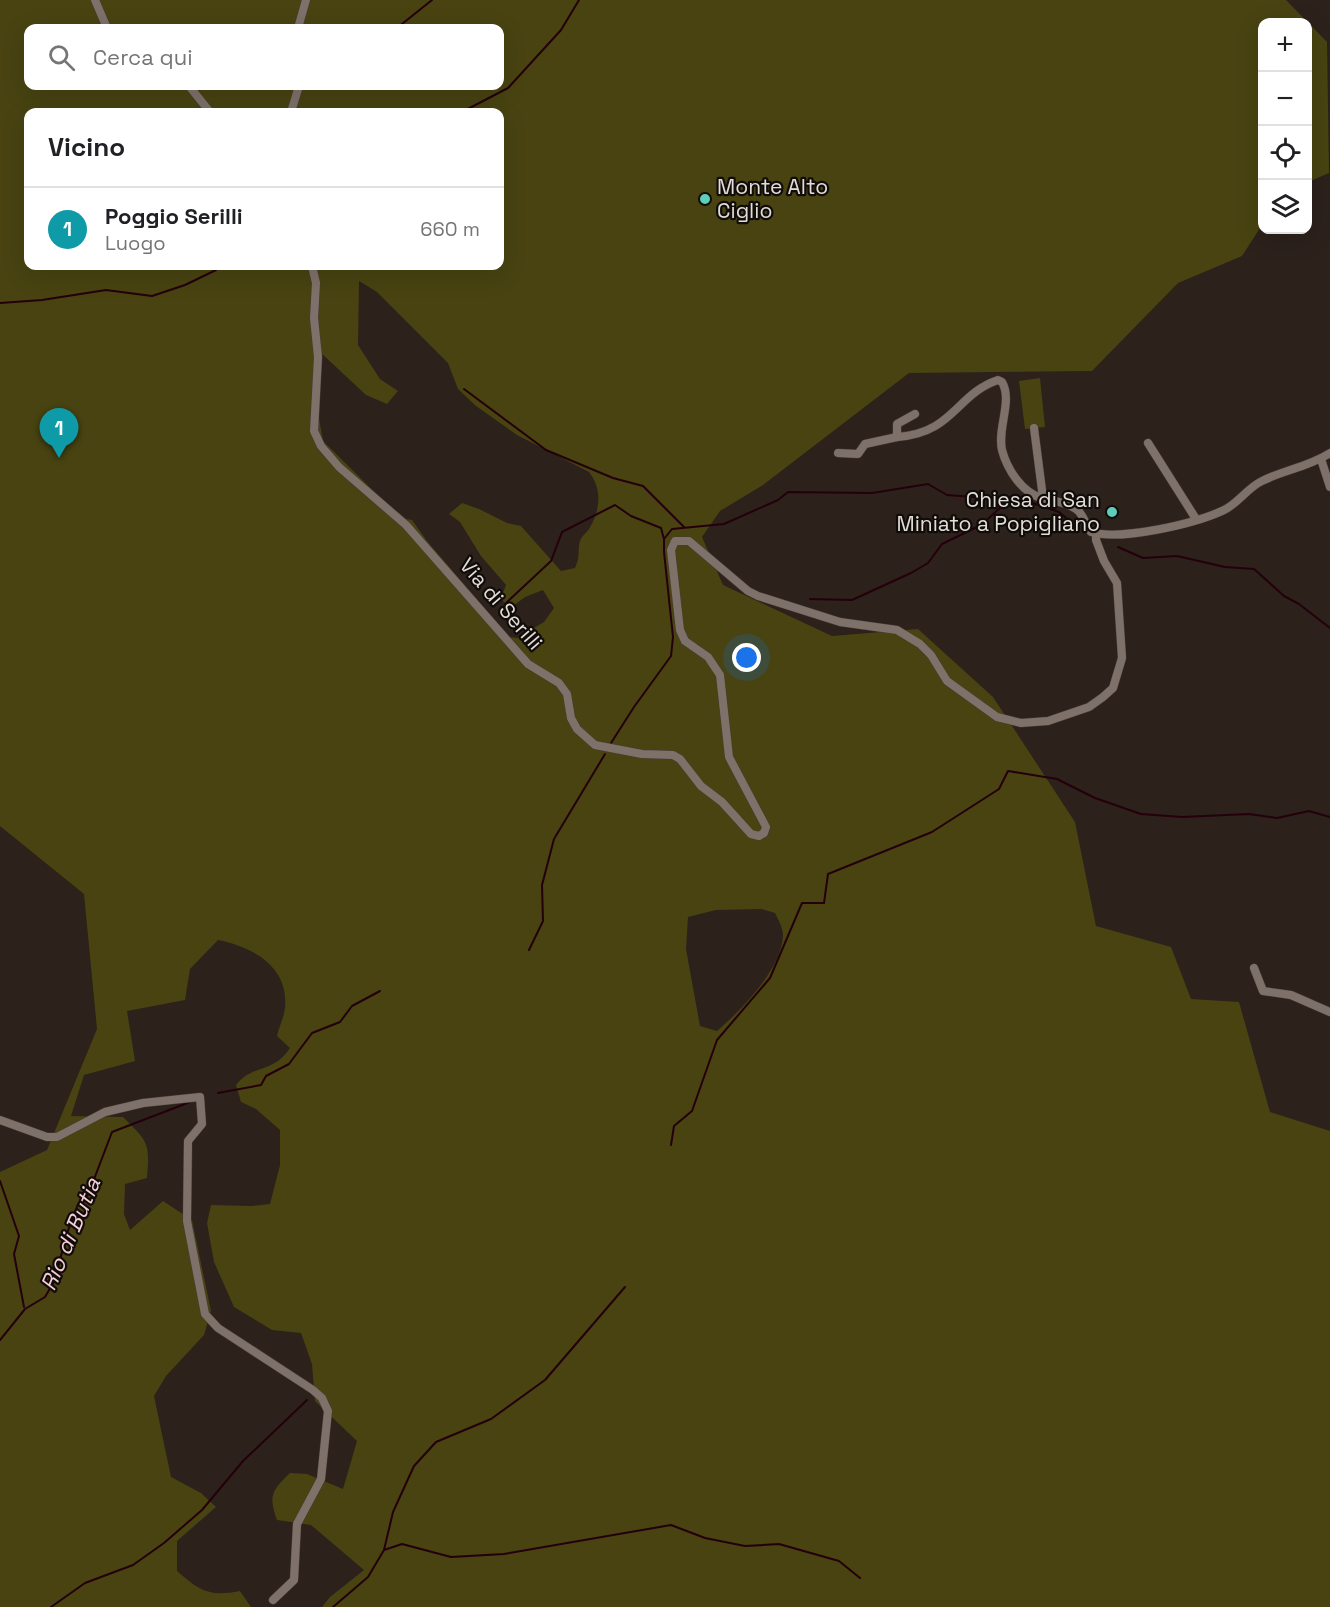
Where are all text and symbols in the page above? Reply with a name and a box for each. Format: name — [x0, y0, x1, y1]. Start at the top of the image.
map controls — [1258, 18, 1312, 234]
button: + — [1258, 18, 1312, 72]
search box — [24, 24, 504, 90]
icon: search — [45, 41, 78, 74]
text: Cerca qui — [93, 43, 193, 71]
button: − — [1258, 72, 1312, 126]
button: locate — [1258, 126, 1312, 180]
text: Vicino — [48, 130, 125, 164]
place label: Monte Alto Ciglio — [717, 173, 828, 224]
button: layers — [1258, 180, 1312, 234]
marker: Monte Alto Ciglio — [698, 192, 712, 206]
text: Poggio Serilli — [105, 202, 243, 230]
text: 1 — [63, 216, 72, 242]
text: 660 m — [420, 216, 480, 242]
text: Luogo — [105, 230, 166, 256]
pin: 1 — [40, 408, 78, 458]
place label: Chiesa di San Miniato a Popigliano — [897, 486, 1100, 537]
marker: Chiesa di San Miniato a Popigliano — [1105, 505, 1119, 519]
street label: Via di Serilli — [454, 552, 549, 655]
your location — [732, 643, 761, 672]
water label: Rio di Butia — [34, 1173, 106, 1295]

